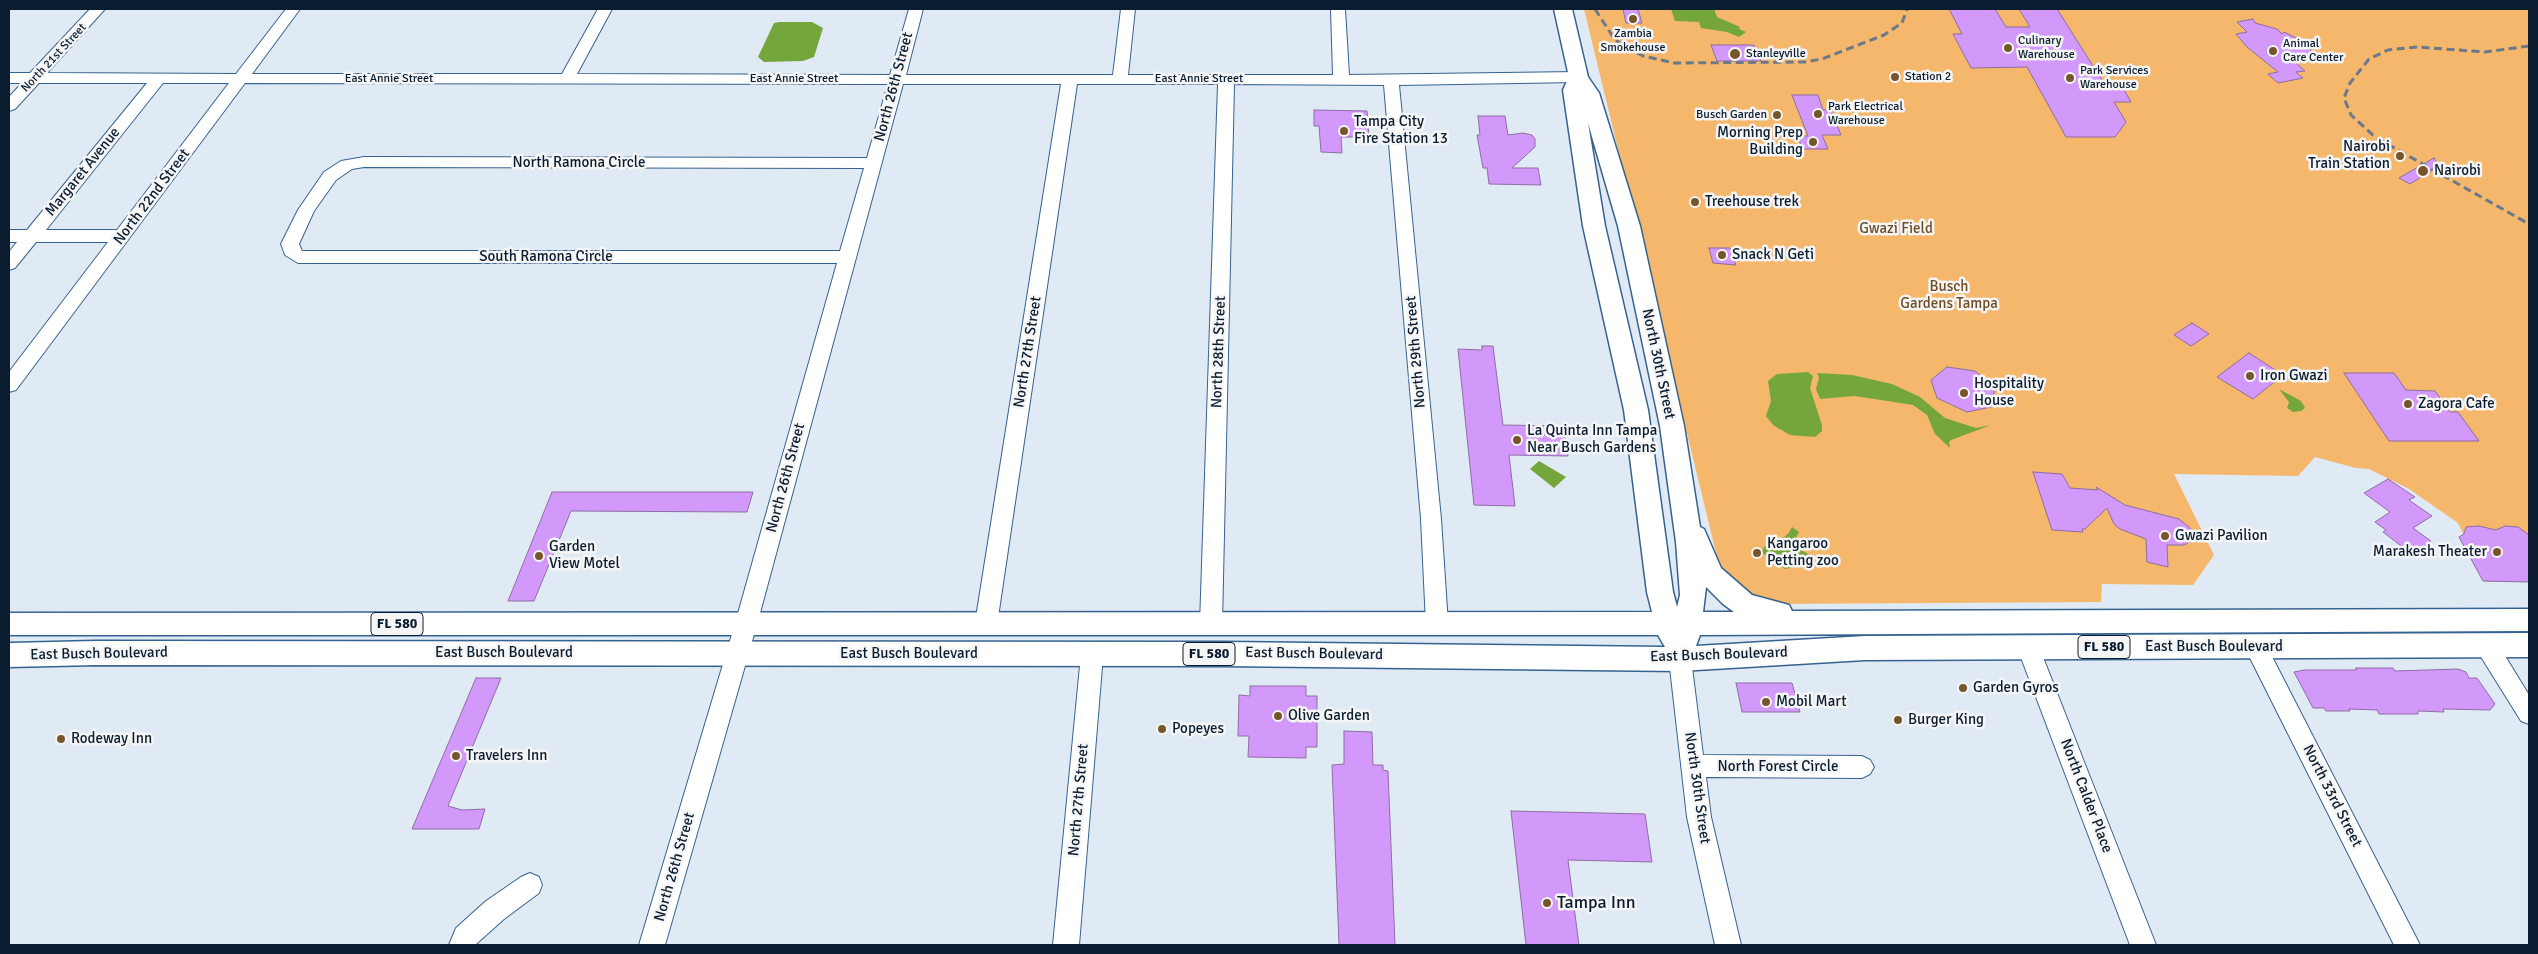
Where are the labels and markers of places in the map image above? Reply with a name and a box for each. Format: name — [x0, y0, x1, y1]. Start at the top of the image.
marker: Zambia Smokehouse — [1627, 13, 1639, 25]
place label: Zambia Smokehouse — [1601, 27, 1665, 55]
place label: Culinary Warehouse — [2018, 34, 2075, 62]
place label: Animal Care Center — [2283, 37, 2343, 65]
marker: Culinary Warehouse — [2002, 42, 2014, 54]
marker: Animal Care Center — [2267, 45, 2279, 57]
marker: Stanleyville — [1728, 47, 1742, 61]
place label: Stanleyville — [1746, 47, 1806, 61]
place label: Park Services Warehouse — [2080, 64, 2149, 92]
place label: Station 2 — [1905, 70, 1951, 84]
marker: Station 2 — [1889, 71, 1901, 83]
marker: Park Services Warehouse — [2064, 72, 2076, 84]
place label: Park Electrical Warehouse — [1828, 100, 1903, 128]
place label: Busch Garden — [1696, 108, 1767, 122]
marker: Park Electrical Warehouse — [1812, 108, 1824, 120]
marker: Busch Garden — [1771, 109, 1783, 121]
place label: Tampa City Fire Station 13 — [1354, 113, 1448, 148]
place label: Morning Prep Building — [1717, 124, 1803, 159]
marker: Tampa City Fire Station 13 — [1338, 125, 1350, 137]
marker: Morning Prep Building — [1807, 136, 1819, 148]
place label: Nairobi Train Station — [2308, 138, 2390, 173]
marker: Nairobi Train Station — [2394, 150, 2406, 162]
place label: Nairobi — [2434, 162, 2481, 180]
marker: Nairobi — [2416, 164, 2430, 178]
place label: Treehouse trek — [1705, 193, 1799, 211]
marker: Treehouse trek — [1689, 196, 1701, 208]
place label: Snack N Geti — [1732, 246, 1814, 264]
marker: Snack N Geti — [1716, 249, 1728, 261]
place label: Iron Gwazi — [2260, 367, 2328, 385]
marker: Iron Gwazi — [2244, 370, 2256, 382]
place label: Hospitality House — [1974, 375, 2044, 410]
marker: Hospitality House — [1958, 387, 1970, 399]
place label: Zagora Cafe — [2418, 395, 2495, 413]
marker: Zagora Cafe — [2402, 398, 2414, 410]
place label: La Quinta Inn Tampa Near Busch Gardens — [1527, 422, 1657, 457]
marker: La Quinta Inn Tampa Near Busch Gardens — [1511, 434, 1523, 446]
place label: Gwazi Pavilion — [2175, 527, 2268, 545]
marker: Gwazi Pavilion — [2159, 530, 2171, 542]
place label: Kangaroo Petting zoo — [1767, 535, 1839, 570]
place label: Garden View Motel — [549, 538, 620, 573]
place label: Marakesh Theater — [2373, 543, 2487, 561]
marker: Marakesh Theater — [2491, 546, 2503, 558]
marker: Kangaroo Petting zoo — [1751, 547, 1763, 559]
marker: Garden View Motel — [533, 550, 545, 562]
place label: Garden Gyros — [1973, 679, 2059, 697]
marker: Garden Gyros — [1957, 682, 1969, 694]
place label: Mobil Mart — [1776, 693, 1846, 711]
marker: Mobil Mart — [1760, 696, 1772, 708]
place label: Olive Garden — [1288, 707, 1370, 725]
marker: Olive Garden — [1272, 710, 1284, 722]
place label: Burger King — [1908, 711, 1984, 729]
marker: Burger King — [1892, 714, 1904, 726]
place label: Popeyes — [1172, 720, 1224, 738]
marker: Popeyes — [1156, 723, 1168, 735]
place label: Rodeway Inn — [71, 730, 152, 748]
marker: Rodeway Inn — [55, 733, 67, 745]
place label: Travelers Inn — [466, 747, 547, 765]
marker: Travelers Inn — [450, 750, 462, 762]
place label: Tampa Inn — [1557, 892, 1636, 914]
marker: Tampa Inn — [1541, 897, 1553, 909]

